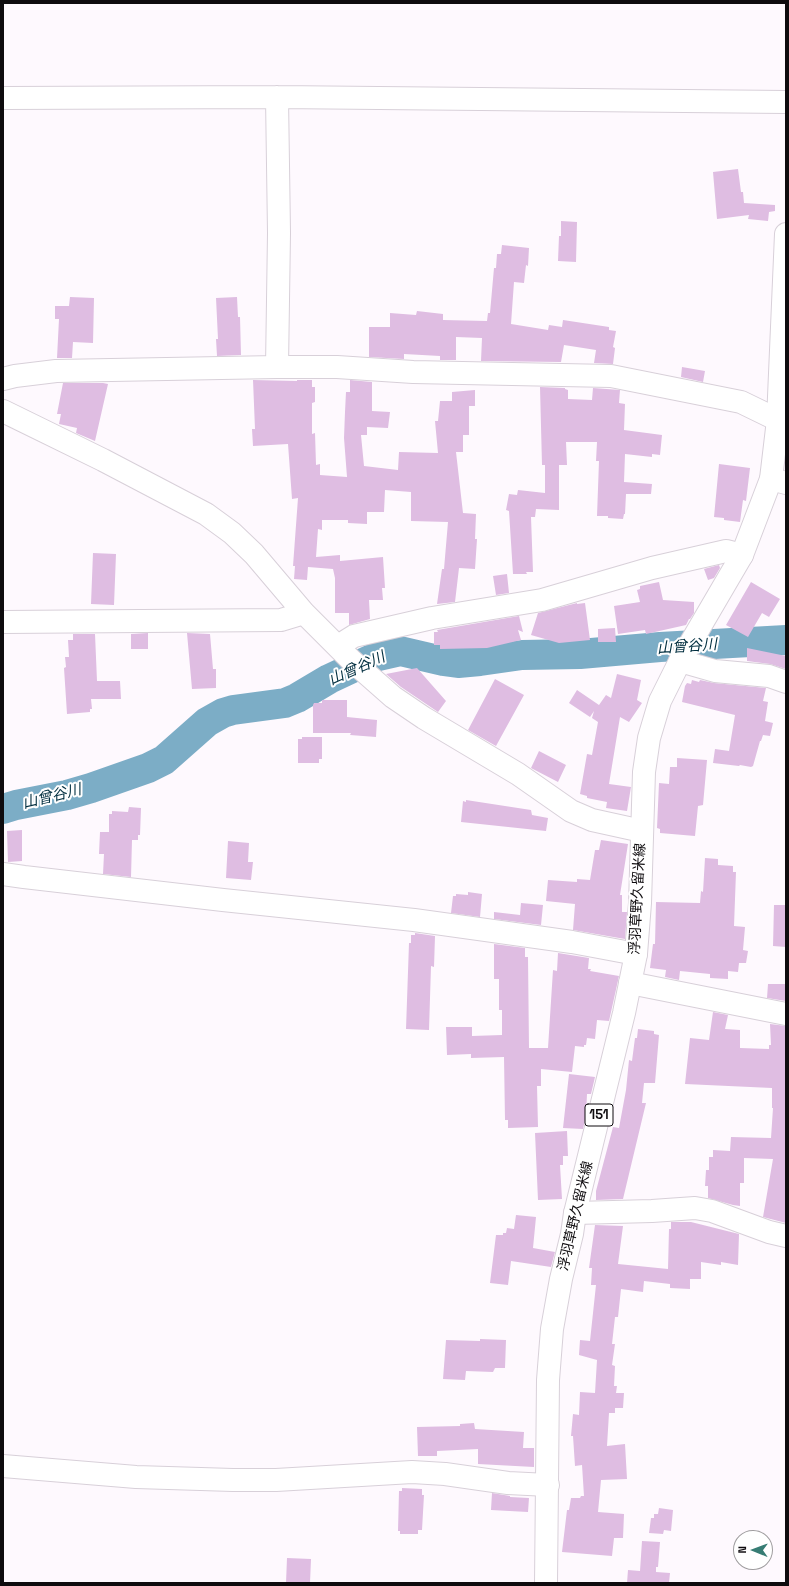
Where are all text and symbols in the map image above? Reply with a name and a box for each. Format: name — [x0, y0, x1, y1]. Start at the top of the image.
water label: 山曾谷川 — [656, 636, 718, 658]
water label: 山曾谷川 — [326, 649, 388, 689]
water label: 山曾谷川 — [21, 781, 83, 813]
street label: 浮羽草野久留米線 — [627, 843, 649, 955]
road number: 151 — [585, 1104, 613, 1126]
street label: 浮羽草野久留米線 — [555, 1160, 597, 1272]
north arrow — [733, 1530, 773, 1570]
text: N — [735, 1546, 749, 1554]

